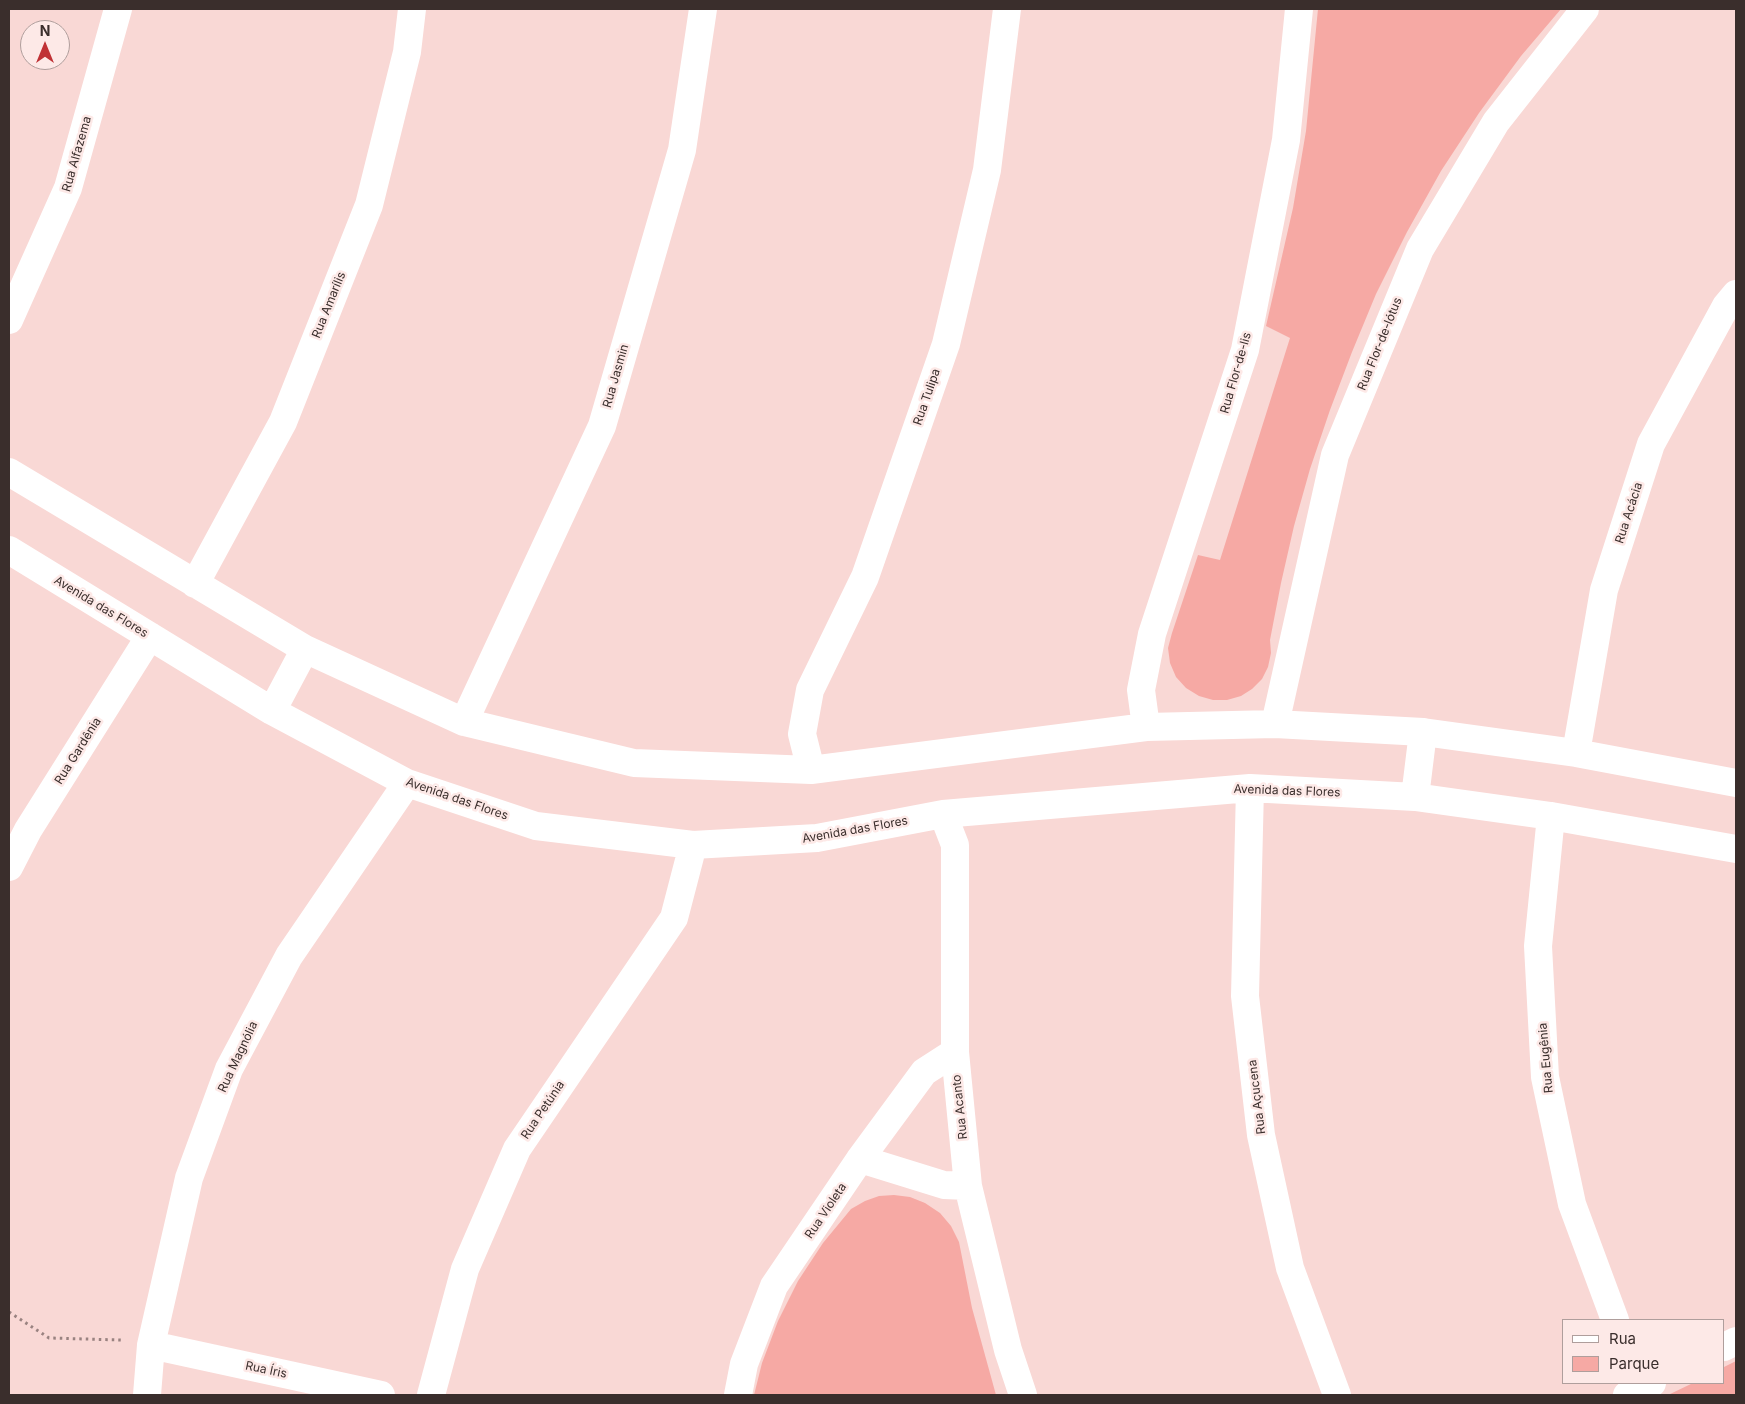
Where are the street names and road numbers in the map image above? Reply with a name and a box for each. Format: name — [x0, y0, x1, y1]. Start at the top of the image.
street label: Rua Alfazema — [59, 115, 95, 193]
street label: Rua Amarílis — [309, 270, 349, 340]
street label: Rua Flor-de-lótus — [1355, 295, 1405, 393]
street label: Rua Flor-de-lis — [1218, 331, 1254, 415]
street label: Rua Jasmin — [600, 343, 632, 409]
street label: Rua Tulipa — [911, 367, 943, 427]
street label: Rua Acácia — [1612, 481, 1646, 545]
street label: Avenida das Flores — [51, 573, 151, 641]
street label: Rua Gardênia — [52, 715, 104, 787]
street label: Avenida das Flores — [404, 775, 510, 823]
street label: Avenida das Flores — [1233, 782, 1341, 800]
street label: Avenida das Flores — [801, 814, 909, 846]
street label: Rua Magnólia — [215, 1019, 261, 1095]
street label: Rua Eugênia — [1536, 1022, 1556, 1094]
street label: Rua Açucena — [1245, 1059, 1269, 1135]
street label: Rua Acanto — [949, 1074, 971, 1140]
street label: Rua Petúnia — [518, 1078, 568, 1142]
street label: Rua Violeta — [802, 1180, 850, 1242]
street label: Rua Íris — [244, 1359, 288, 1381]

